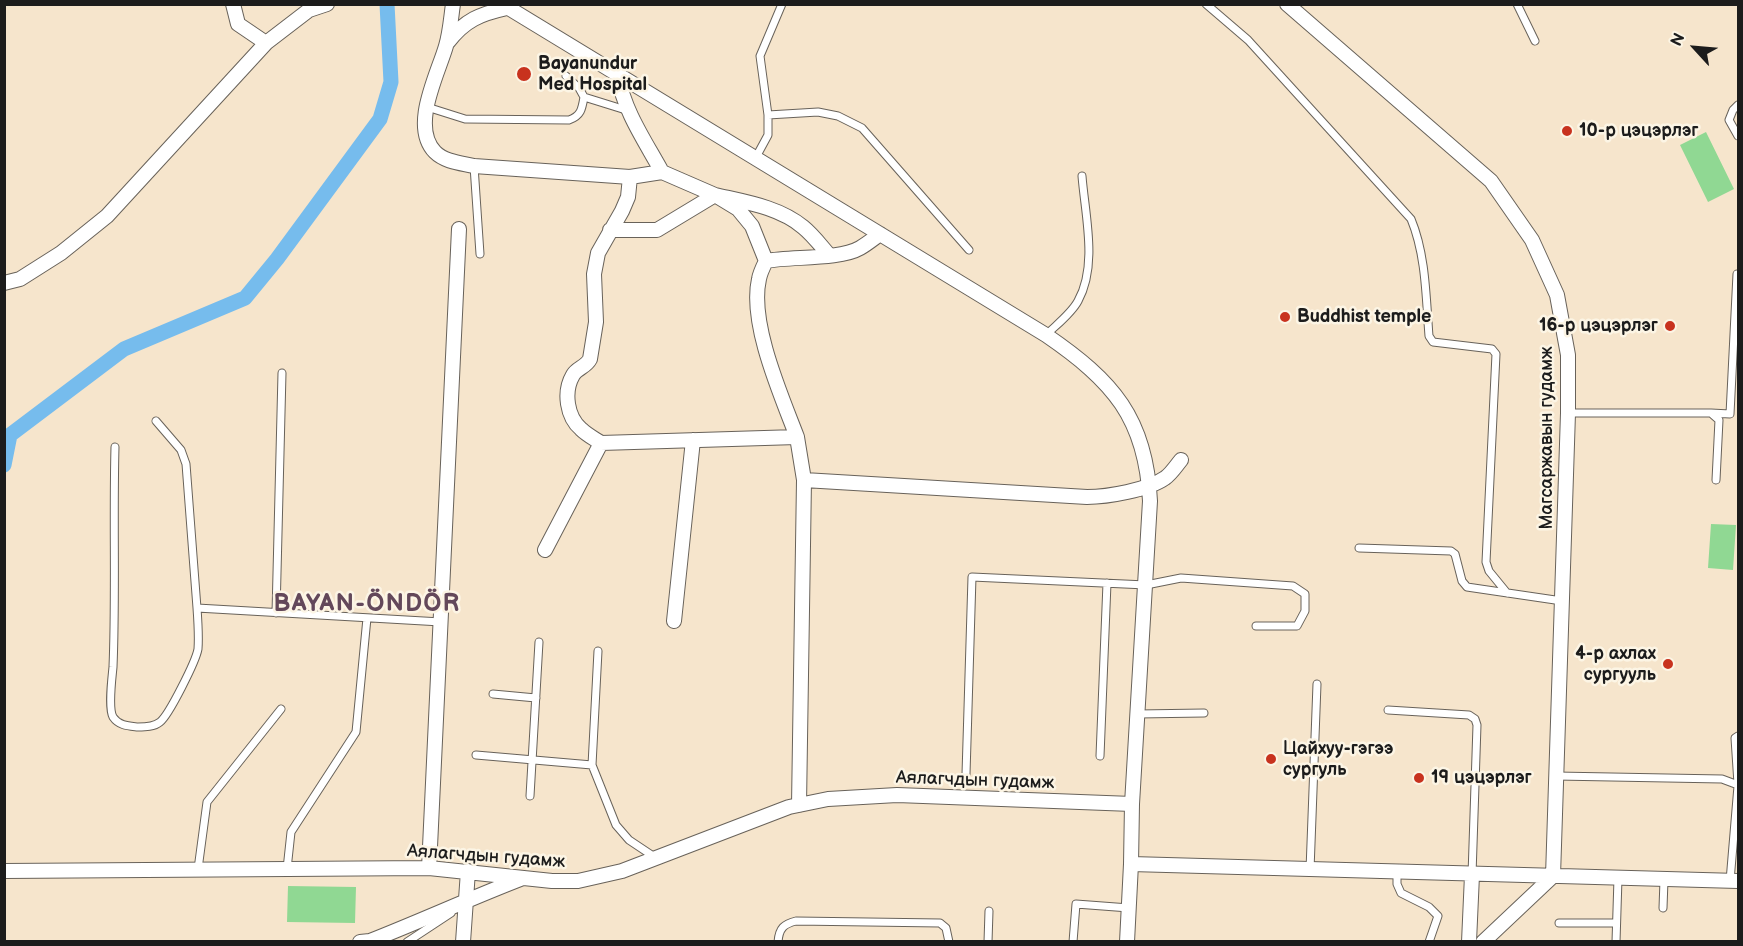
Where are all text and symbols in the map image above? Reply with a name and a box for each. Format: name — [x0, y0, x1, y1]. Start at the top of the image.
north arrow — [1665, 18, 1725, 78]
text: N — [1667, 30, 1690, 49]
place label: Bayanundur Med Hospital — [538, 53, 647, 96]
marker: Bayanundur Med Hospital — [515, 65, 533, 83]
place label: 10-р цэцэрлэг — [1579, 120, 1698, 142]
marker: 10-р цэцэрлэг — [1560, 124, 1574, 138]
place label: Buddhist temple — [1297, 306, 1431, 328]
marker: Buddhist temple — [1278, 310, 1292, 324]
place label: 16-р цэцэрлэг — [1539, 315, 1658, 337]
marker: 16-р цэцэрлэг — [1663, 319, 1677, 333]
street label: Магсаржавын гудамж — [1536, 346, 1558, 530]
district label: BAYAN-ÖNDÖR — [273, 591, 461, 619]
place label: 4-р ахлах сургууль — [1575, 643, 1656, 686]
marker: 4-р ахлах сургууль — [1661, 657, 1675, 671]
place label: Цайхуу-гэгээ сургуль — [1283, 738, 1393, 780]
marker: Цайхуу-гэгээ сургуль — [1264, 752, 1278, 766]
street label: Аялагчдын гудамж — [895, 767, 1055, 795]
place label: 19 цэцэрлэг — [1431, 767, 1532, 789]
marker: 19 цэцэрлэг — [1412, 771, 1426, 785]
street label: Аялагчдын гудамж — [406, 841, 566, 873]

